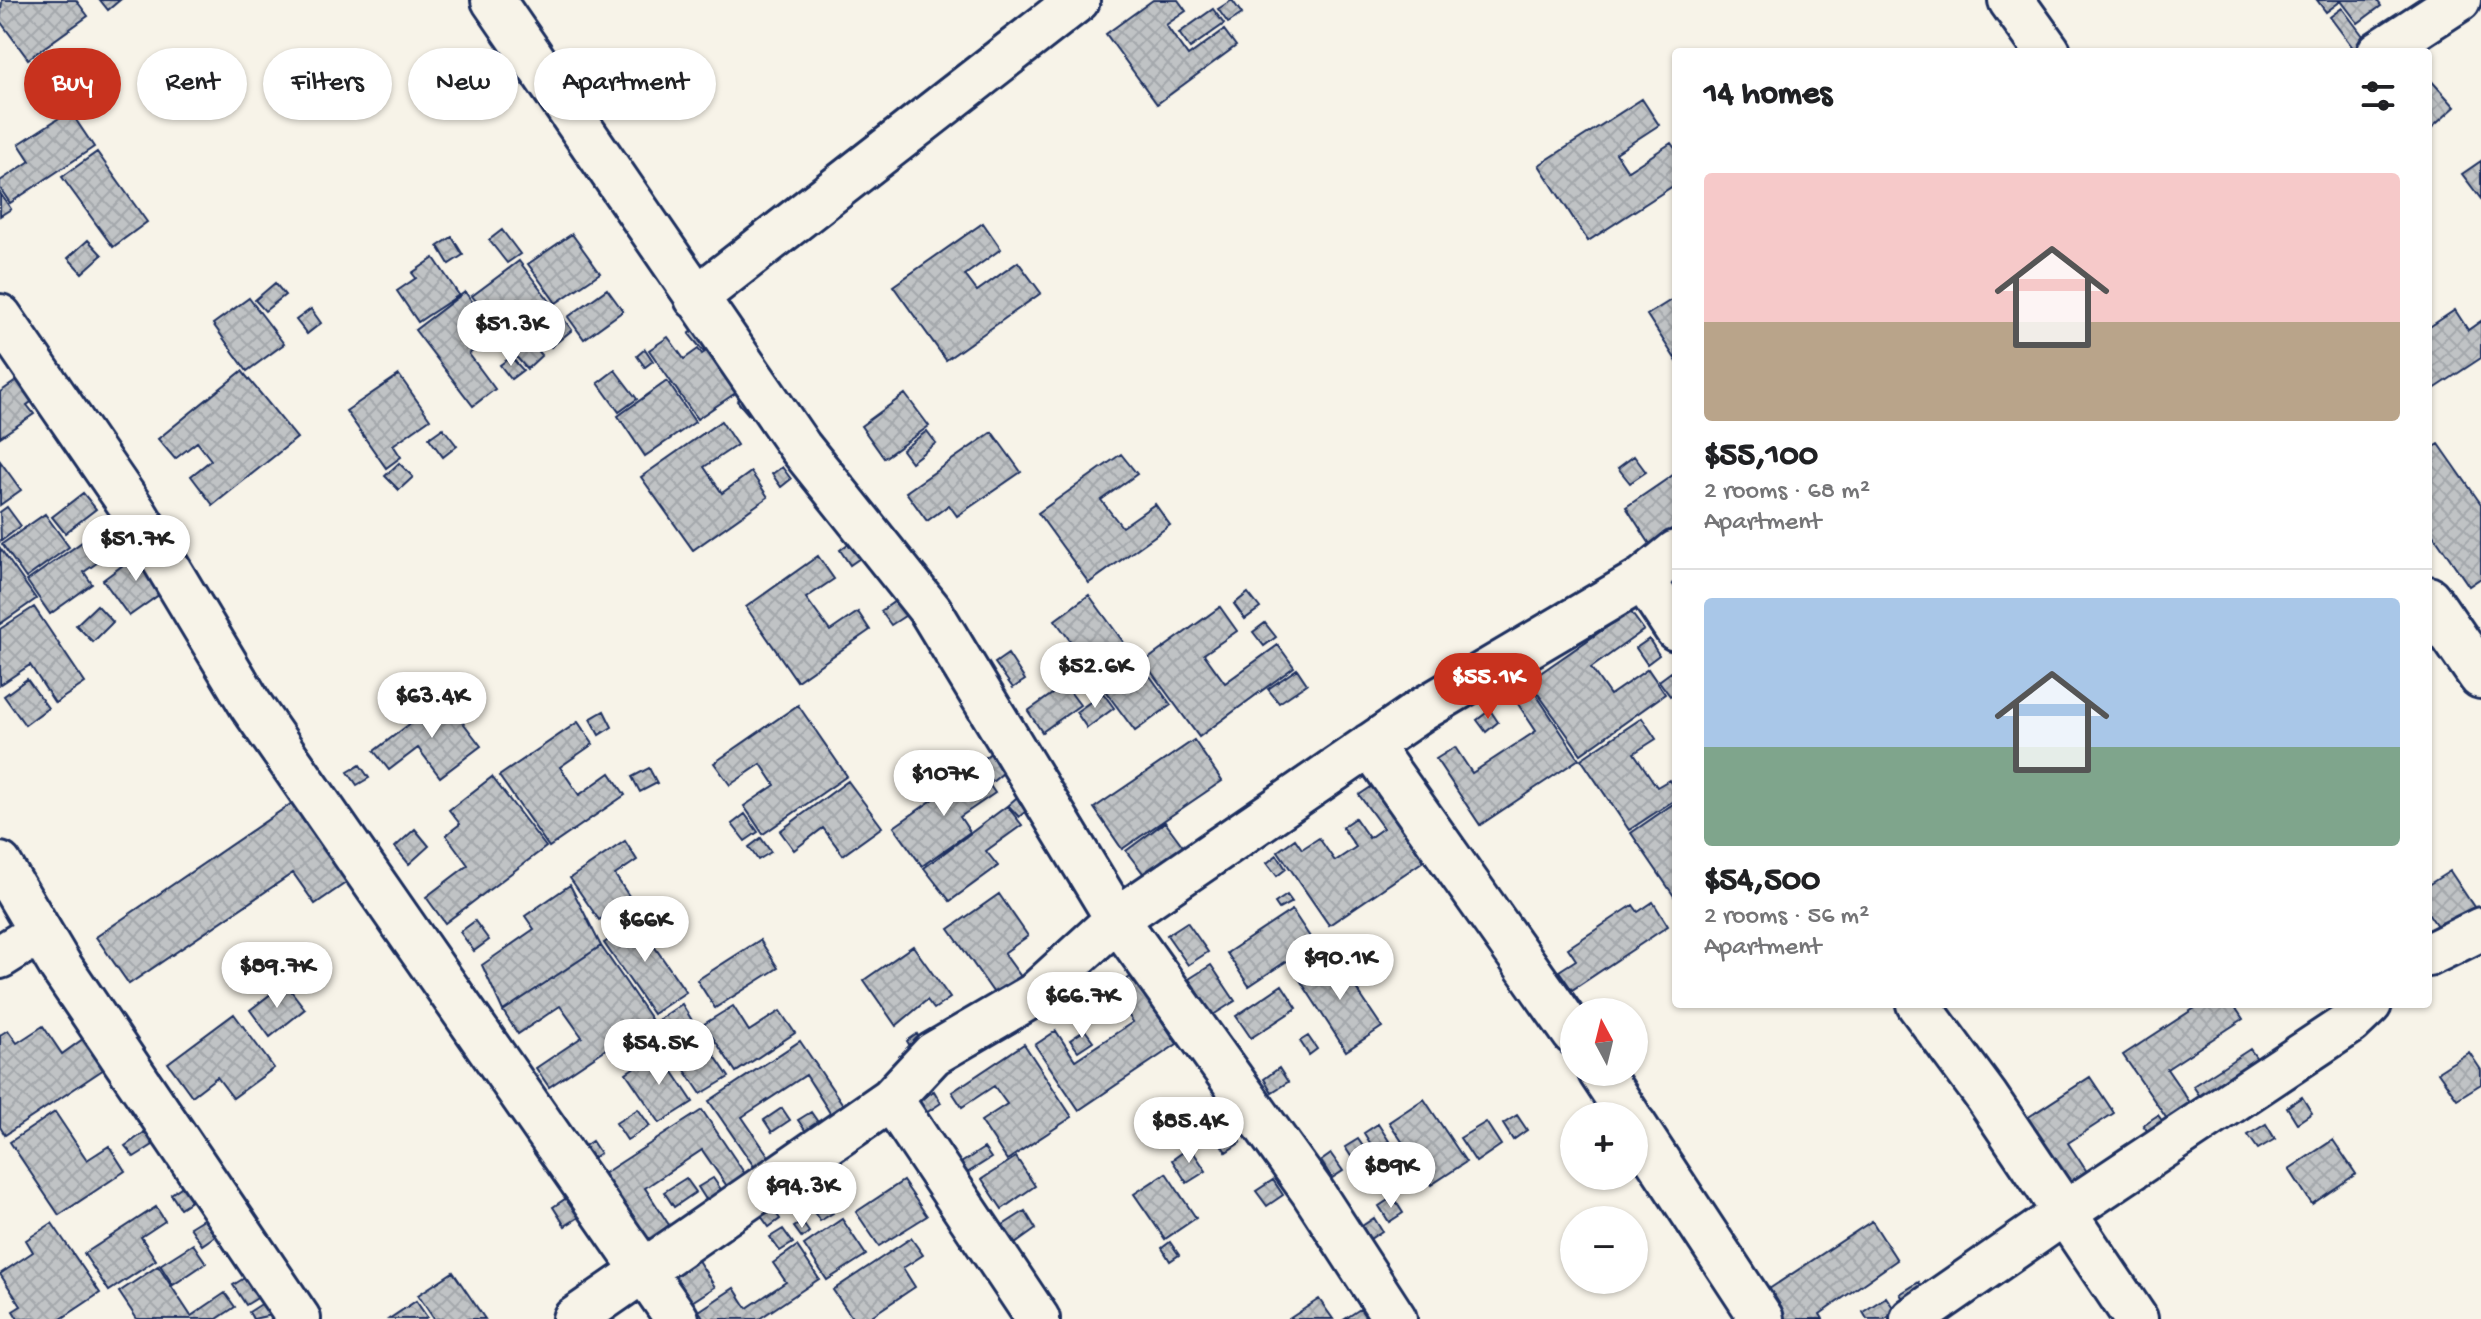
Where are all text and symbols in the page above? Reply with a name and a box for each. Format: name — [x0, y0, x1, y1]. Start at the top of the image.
chip: Buy — [24, 48, 121, 120]
chip: Rent — [137, 48, 247, 120]
chip: Filters — [263, 48, 392, 120]
chip: New — [408, 48, 518, 120]
chip: Apartment — [534, 48, 716, 120]
icon: filters — [2356, 74, 2400, 118]
text: 14 homes — [1704, 76, 1832, 116]
icon: home — [1980, 225, 2124, 369]
pin: $51.3K — [446, 300, 576, 368]
text: $51.3K — [475, 310, 547, 341]
text: $55,100 — [1704, 437, 1818, 477]
text: 2 rooms · 68 m² — [1704, 477, 1870, 508]
text: Apartment — [1704, 508, 1821, 539]
pin: $51.7K — [71, 515, 201, 583]
text: $51.7K — [100, 525, 172, 556]
pin: $52.6K — [1030, 642, 1160, 710]
icon: home — [1980, 650, 2124, 794]
text: $52.6K — [1058, 652, 1132, 683]
pin: $55.1K — [1423, 653, 1553, 721]
text: $55.1K — [1452, 663, 1524, 694]
pin: $63.4K — [367, 672, 497, 740]
text: $63.4K — [395, 682, 469, 713]
pin: $107K — [888, 750, 1000, 818]
text: $107K — [912, 760, 976, 791]
text: $54,500 — [1704, 862, 1820, 902]
pin: $66K — [598, 896, 692, 964]
text: 2 rooms · 56 m² — [1704, 902, 1869, 933]
text: $66K — [619, 906, 671, 937]
text: Apartment — [1704, 933, 1821, 964]
pin: $90.1K — [1275, 934, 1405, 1002]
pin: $89.7K — [212, 942, 342, 1010]
text: $90.1K — [1304, 944, 1376, 975]
text: $89.7K — [240, 952, 314, 983]
pin: $66.7K — [1017, 972, 1147, 1040]
text: $66.7K — [1045, 982, 1119, 1013]
north arrow — [1560, 998, 1648, 1086]
map controls — [1560, 998, 1648, 1294]
pin: $54.5K — [594, 1019, 724, 1087]
text: $54.5K — [622, 1029, 696, 1060]
pin: $85.4K — [1124, 1097, 1254, 1165]
button: + — [1560, 1102, 1648, 1190]
text: $85.4K — [1152, 1107, 1226, 1138]
pin: $89K — [1344, 1142, 1438, 1210]
text: $89K — [1364, 1152, 1418, 1183]
pin: $94.3K — [737, 1162, 867, 1230]
text: $94.3K — [766, 1172, 839, 1203]
button: − — [1560, 1206, 1648, 1294]

